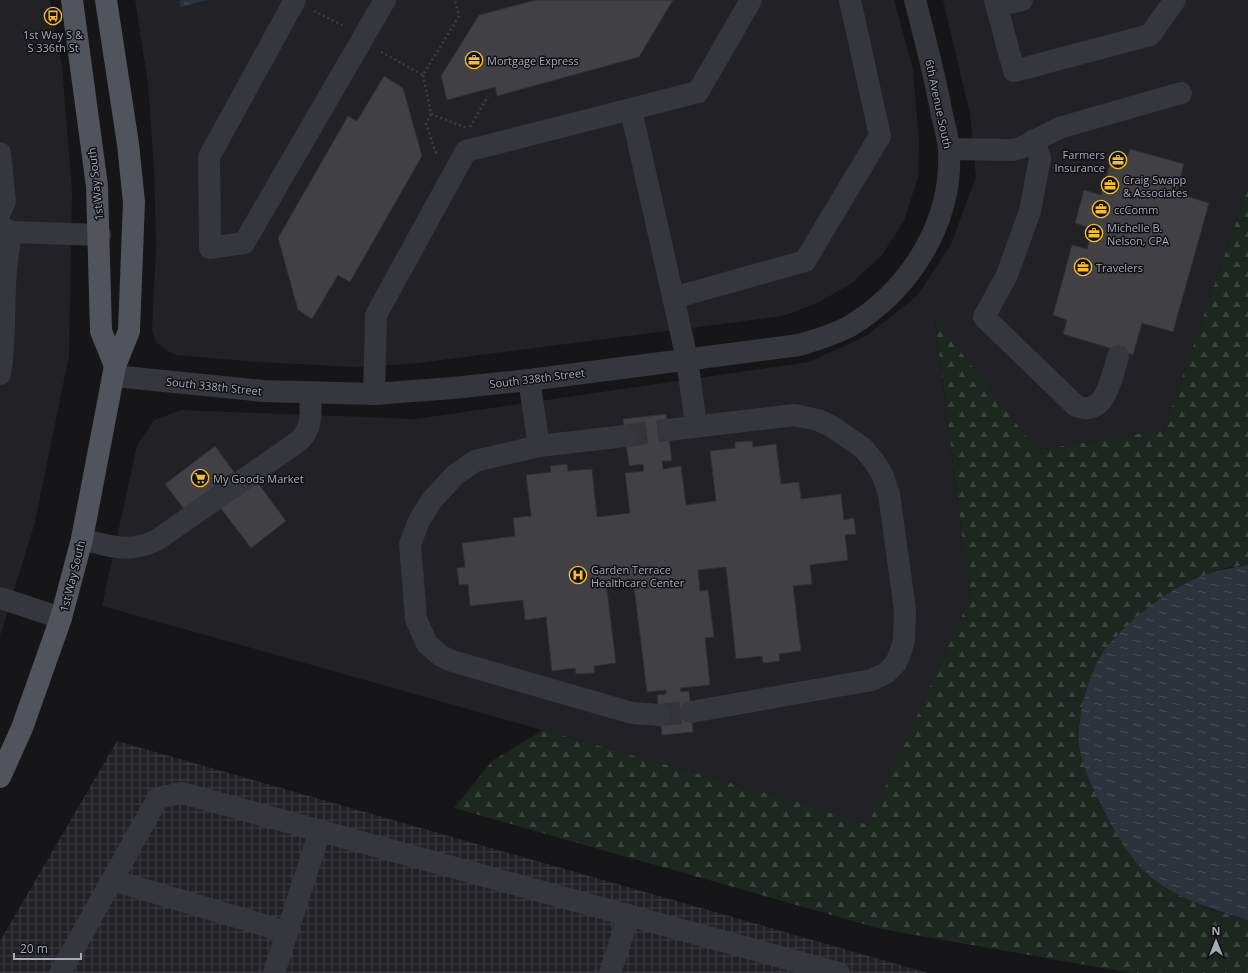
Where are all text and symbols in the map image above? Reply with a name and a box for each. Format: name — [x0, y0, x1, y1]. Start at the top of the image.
bus stop icon: 1st Way S & S 336th St — [43, 6, 63, 26]
place label: 1st Way S & S 336th St — [23, 27, 83, 55]
office icon: Mortgage Express — [464, 50, 484, 70]
place label: Mortgage Express — [487, 53, 579, 68]
street label: 6th Avenue South — [922, 58, 956, 150]
street label: 1st Way South — [84, 147, 106, 221]
place label: Farmers Insurance — [1054, 147, 1105, 175]
office icon: Farmers Insurance — [1108, 150, 1128, 170]
place label: Craig Swapp & Associates — [1123, 172, 1187, 200]
office icon: Craig Swapp & Associates — [1100, 175, 1120, 195]
office icon: ccComm — [1091, 199, 1111, 219]
place label: ccComm — [1114, 202, 1158, 217]
place label: Michelle B. Nelson, CPA — [1107, 220, 1169, 248]
office icon: Michelle B. Nelson, CPA — [1084, 223, 1104, 243]
office icon: Travelers — [1073, 257, 1093, 277]
place label: Travelers — [1096, 260, 1143, 275]
street label: South 338th Street — [488, 365, 586, 391]
street label: South 338th Street — [165, 374, 263, 398]
supermarket icon: My Goods Market — [190, 468, 210, 488]
place label: My Goods Market — [213, 471, 304, 486]
street label: 1st Way South — [56, 539, 88, 613]
place label: Garden Terrace Healthcare Center — [591, 562, 685, 590]
hospital icon: Garden Terrace Healthcare Center — [568, 565, 588, 585]
north arrow — [1196, 921, 1236, 961]
text: N — [1212, 923, 1220, 938]
scale bar — [14, 935, 81, 961]
text: 20 m — [20, 940, 48, 957]

